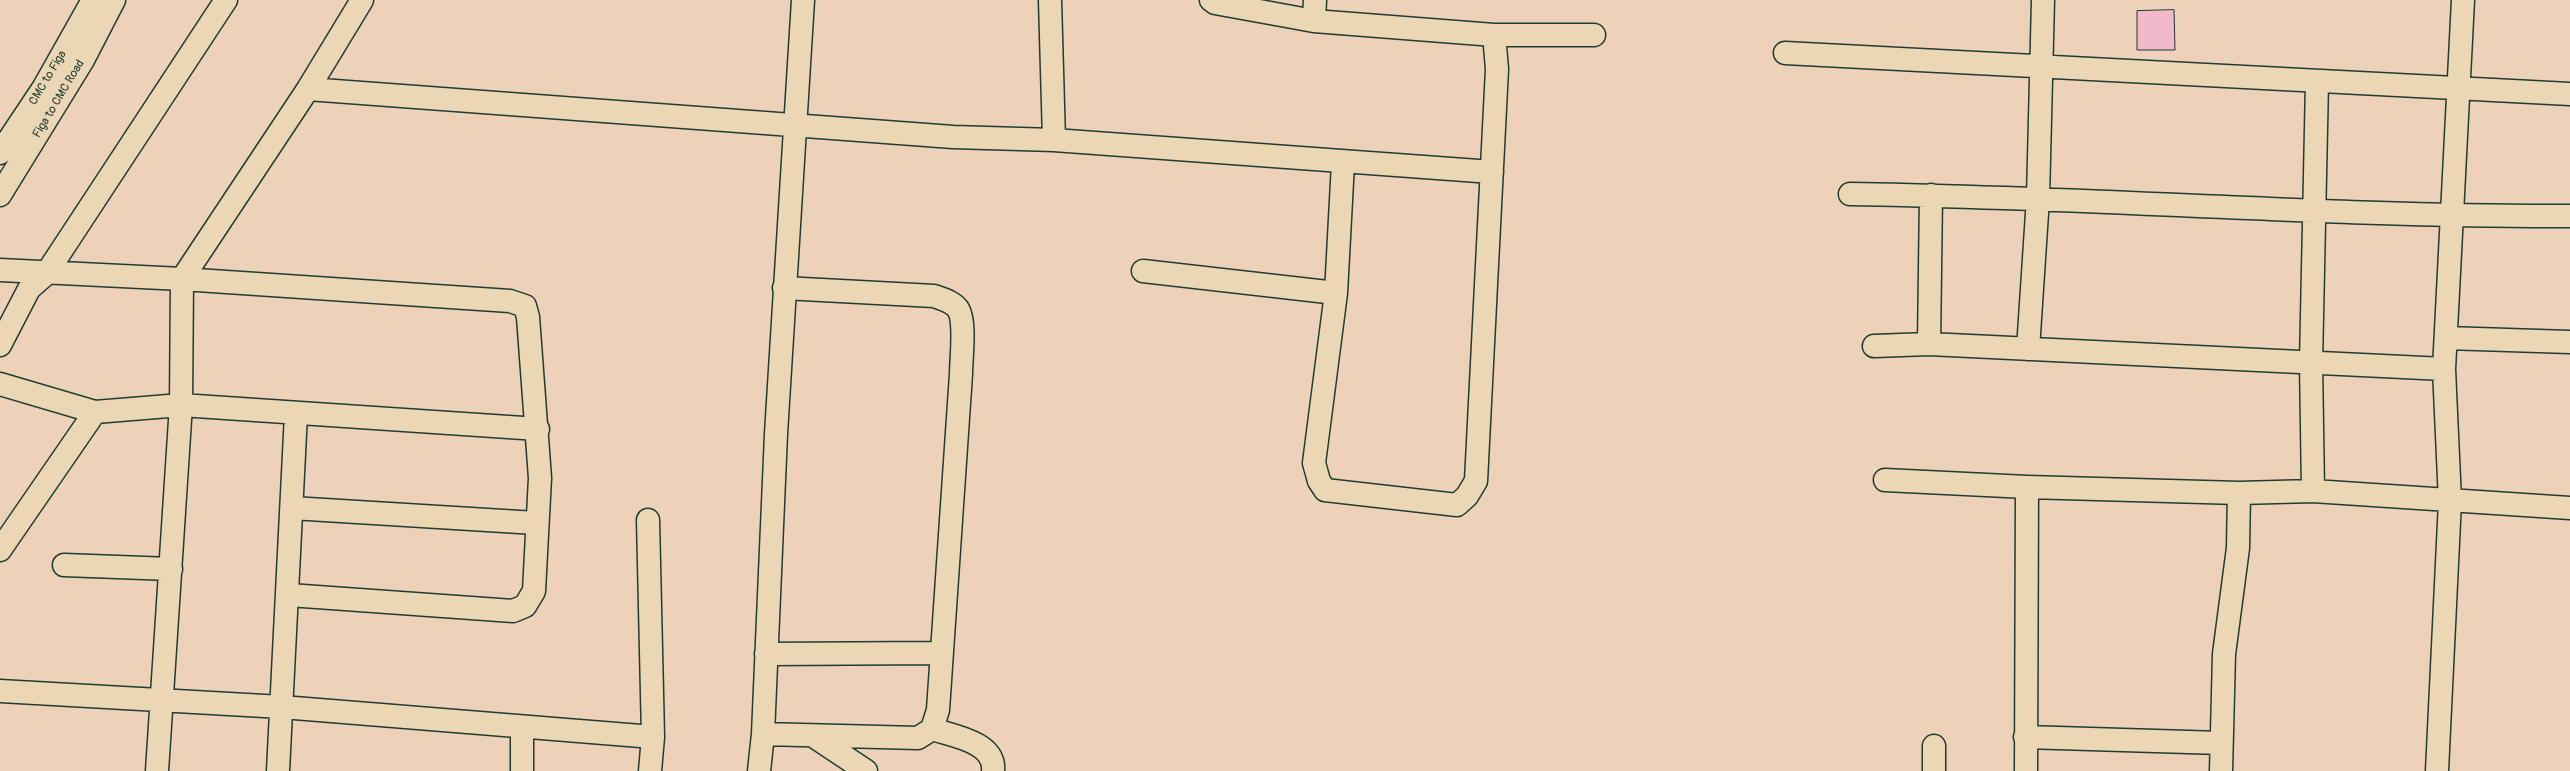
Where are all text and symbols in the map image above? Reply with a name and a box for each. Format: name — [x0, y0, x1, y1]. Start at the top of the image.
street label: CMC to Figa — [26, 48, 70, 108]
street label: Figa to CMC Road — [30, 57, 88, 141]

